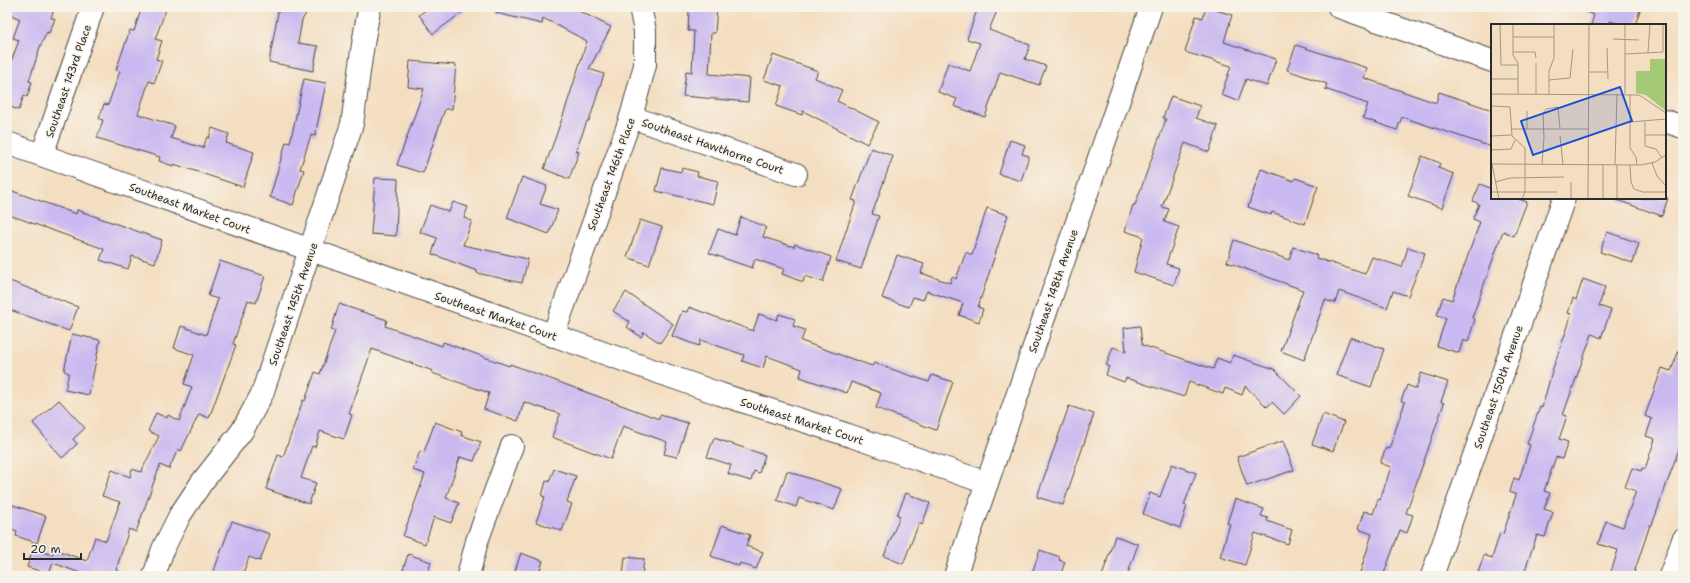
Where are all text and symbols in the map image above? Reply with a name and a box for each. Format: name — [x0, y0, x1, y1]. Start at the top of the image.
street label: Southeast 143rd Place — [42, 22, 95, 140]
inset map — [1491, 24, 1666, 199]
street label: Southeast Hawthorne Court — [640, 115, 786, 178]
street label: Southeast 146th Place — [584, 116, 639, 233]
street label: Southeast Market Court — [127, 179, 253, 238]
street label: Southeast 148th Avenue — [1025, 227, 1082, 355]
street label: Southeast 145th Avenue — [265, 241, 322, 368]
street label: Southeast Market Court — [433, 288, 559, 345]
street label: Southeast 150th Avenue — [1470, 323, 1527, 451]
street label: Southeast Market Court — [738, 394, 866, 449]
scale bar — [24, 535, 81, 561]
text: 20 m — [30, 541, 61, 557]

